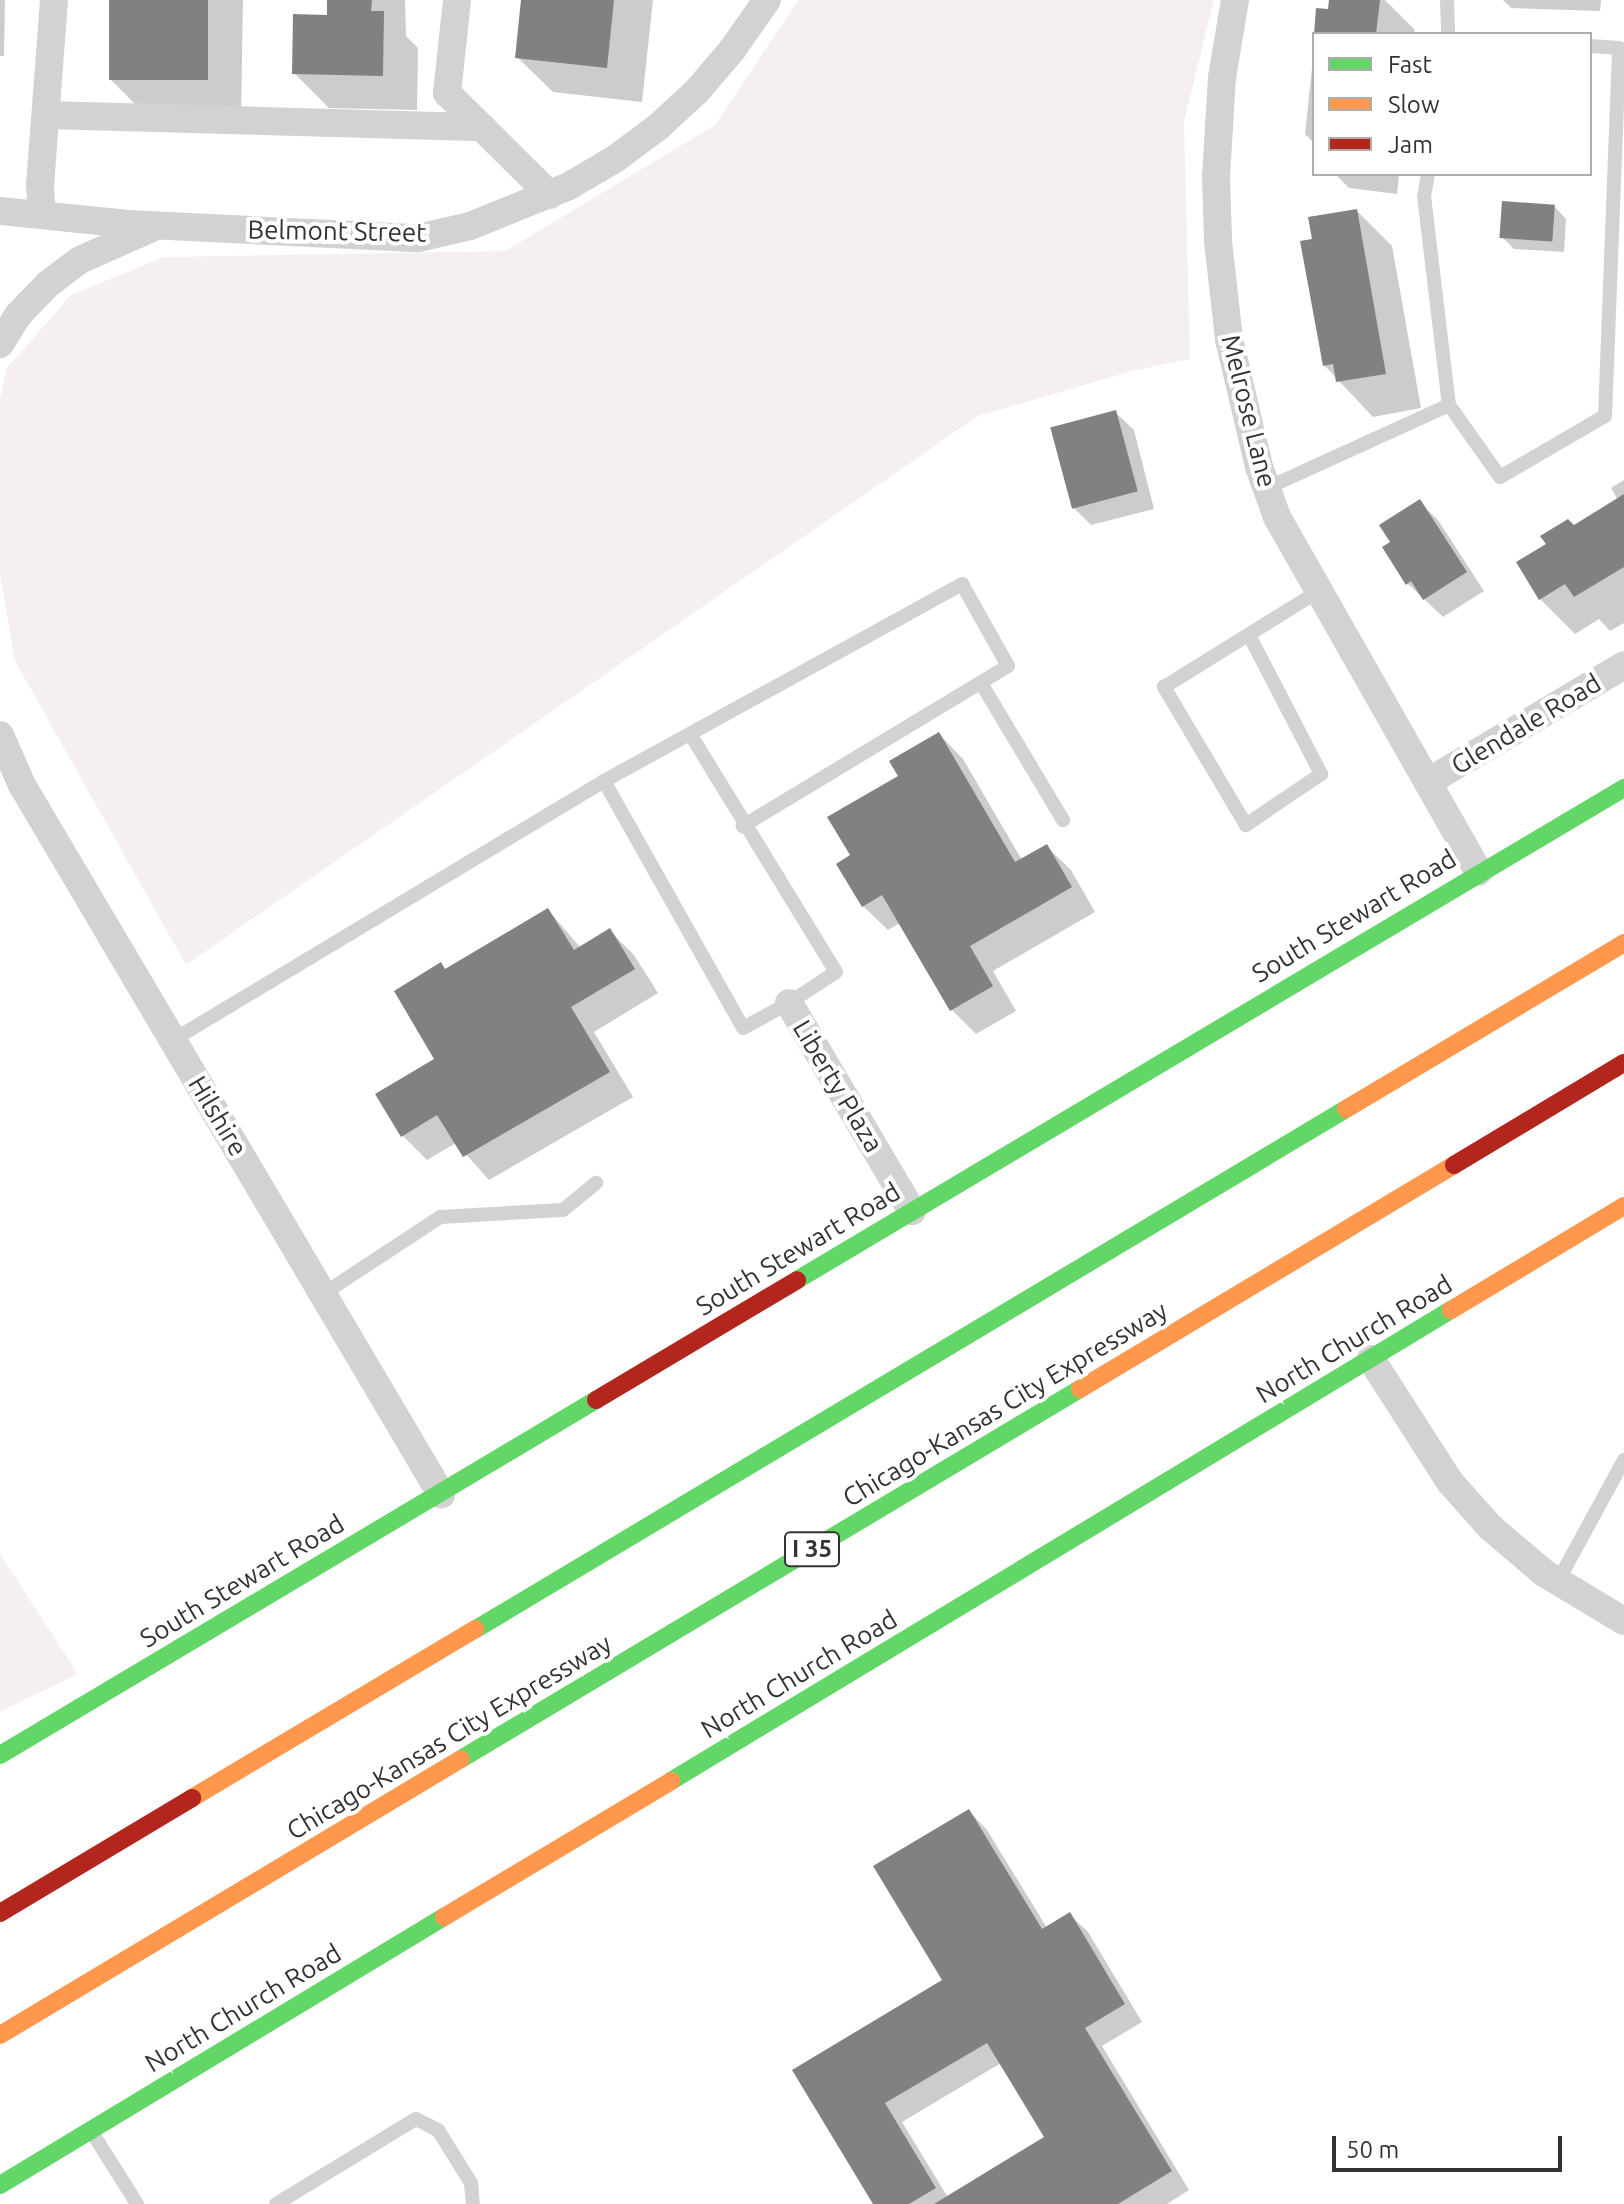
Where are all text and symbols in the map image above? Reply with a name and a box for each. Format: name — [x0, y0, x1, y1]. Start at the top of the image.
legend — [1312, 32, 1592, 176]
text: Fast — [1388, 51, 1432, 78]
text: Slow — [1388, 91, 1440, 118]
text: Jam — [1388, 131, 1433, 158]
street label: Belmont Street — [247, 214, 427, 248]
street label: Melrose Lane — [1215, 331, 1283, 491]
street label: Glendale Road — [1446, 667, 1606, 781]
street label: South Stewart Road — [1246, 843, 1462, 989]
street label: Liberty Plaza — [786, 1014, 890, 1158]
street label: Hilshire — [182, 1070, 254, 1162]
street label: South Stewart Road — [690, 1176, 906, 1322]
street label: North Church Road — [1250, 1268, 1458, 1410]
street label: Chicago-Kansas City Expressway — [837, 1295, 1173, 1513]
street label: South Stewart Road — [134, 1508, 350, 1654]
road number: I 35 — [784, 1529, 840, 1569]
street label: North Church Road — [695, 1603, 903, 1745]
street label: Chicago-Kansas City Expressway — [281, 1628, 617, 1846]
street label: North Church Road — [139, 1937, 347, 2079]
scale bar — [1336, 2120, 1566, 2170]
text: 50 m — [1346, 2136, 1399, 2163]

